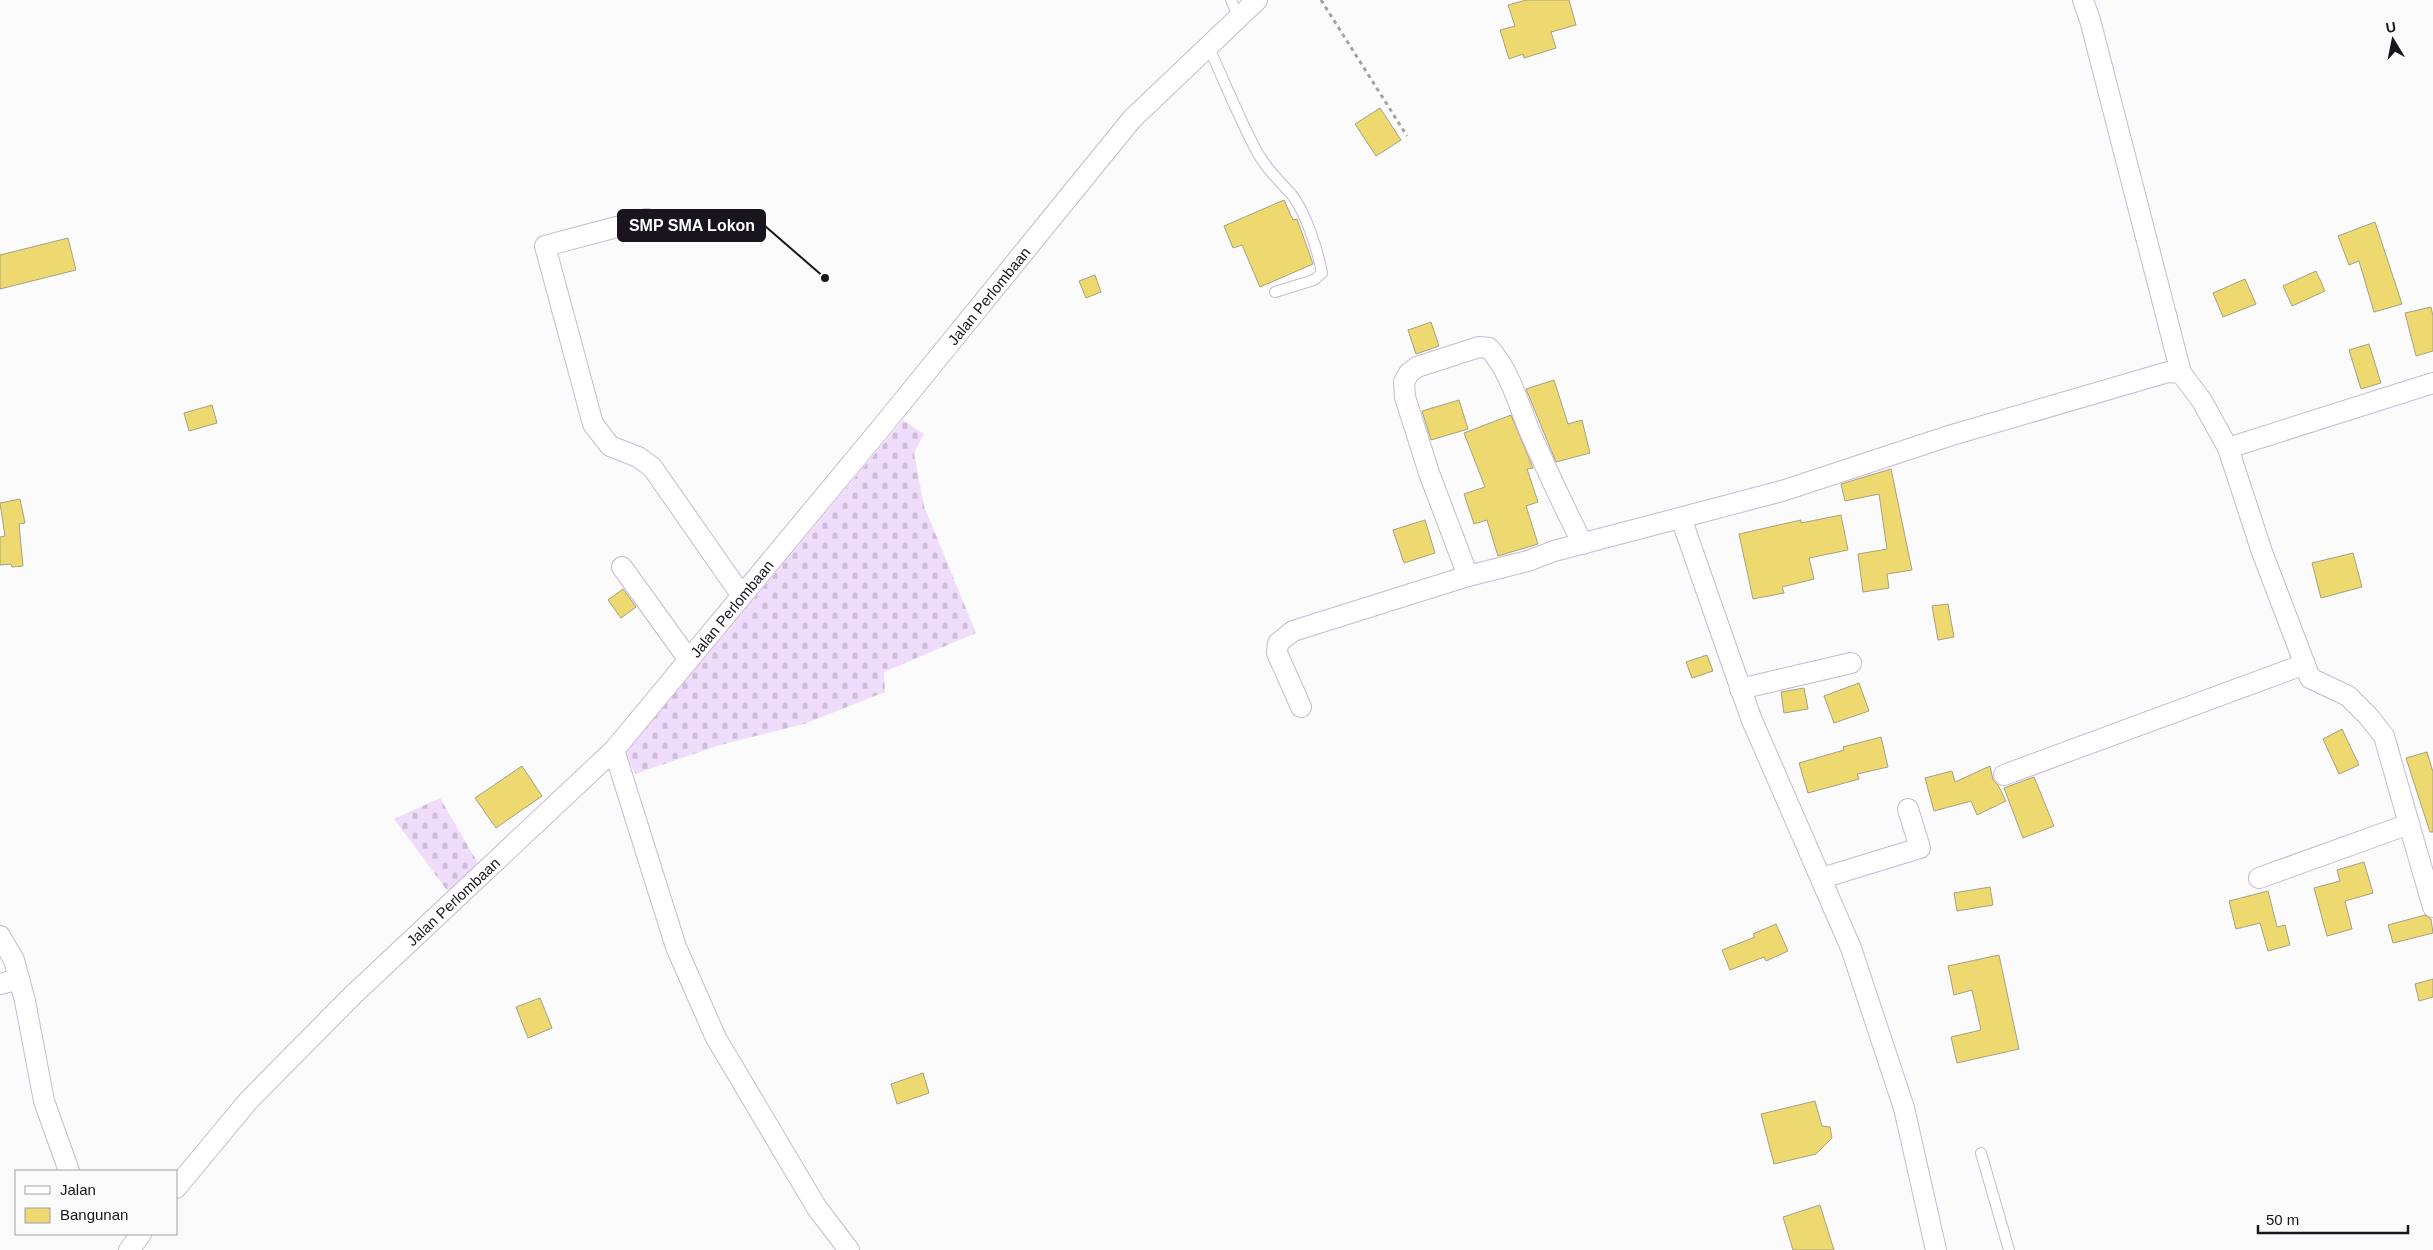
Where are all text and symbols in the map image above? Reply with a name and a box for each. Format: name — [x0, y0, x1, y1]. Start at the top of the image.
north arrow — [2368, 15, 2418, 65]
text: U — [2384, 18, 2397, 36]
callout: SMP SMA Lokon — [618, 210, 765, 241]
text: SMP SMA Lokon — [629, 217, 755, 234]
street label: Jalan Perlombaan — [944, 243, 1033, 348]
street label: Jalan Perlombaan — [686, 556, 777, 660]
street label: Jalan Perlombaan — [403, 854, 503, 949]
legend — [15, 1170, 178, 1235]
text: Jalan — [60, 1181, 96, 1198]
scale bar — [2258, 1202, 2408, 1234]
text: Bangunan — [60, 1206, 128, 1223]
text: 50 m — [2266, 1211, 2299, 1228]

